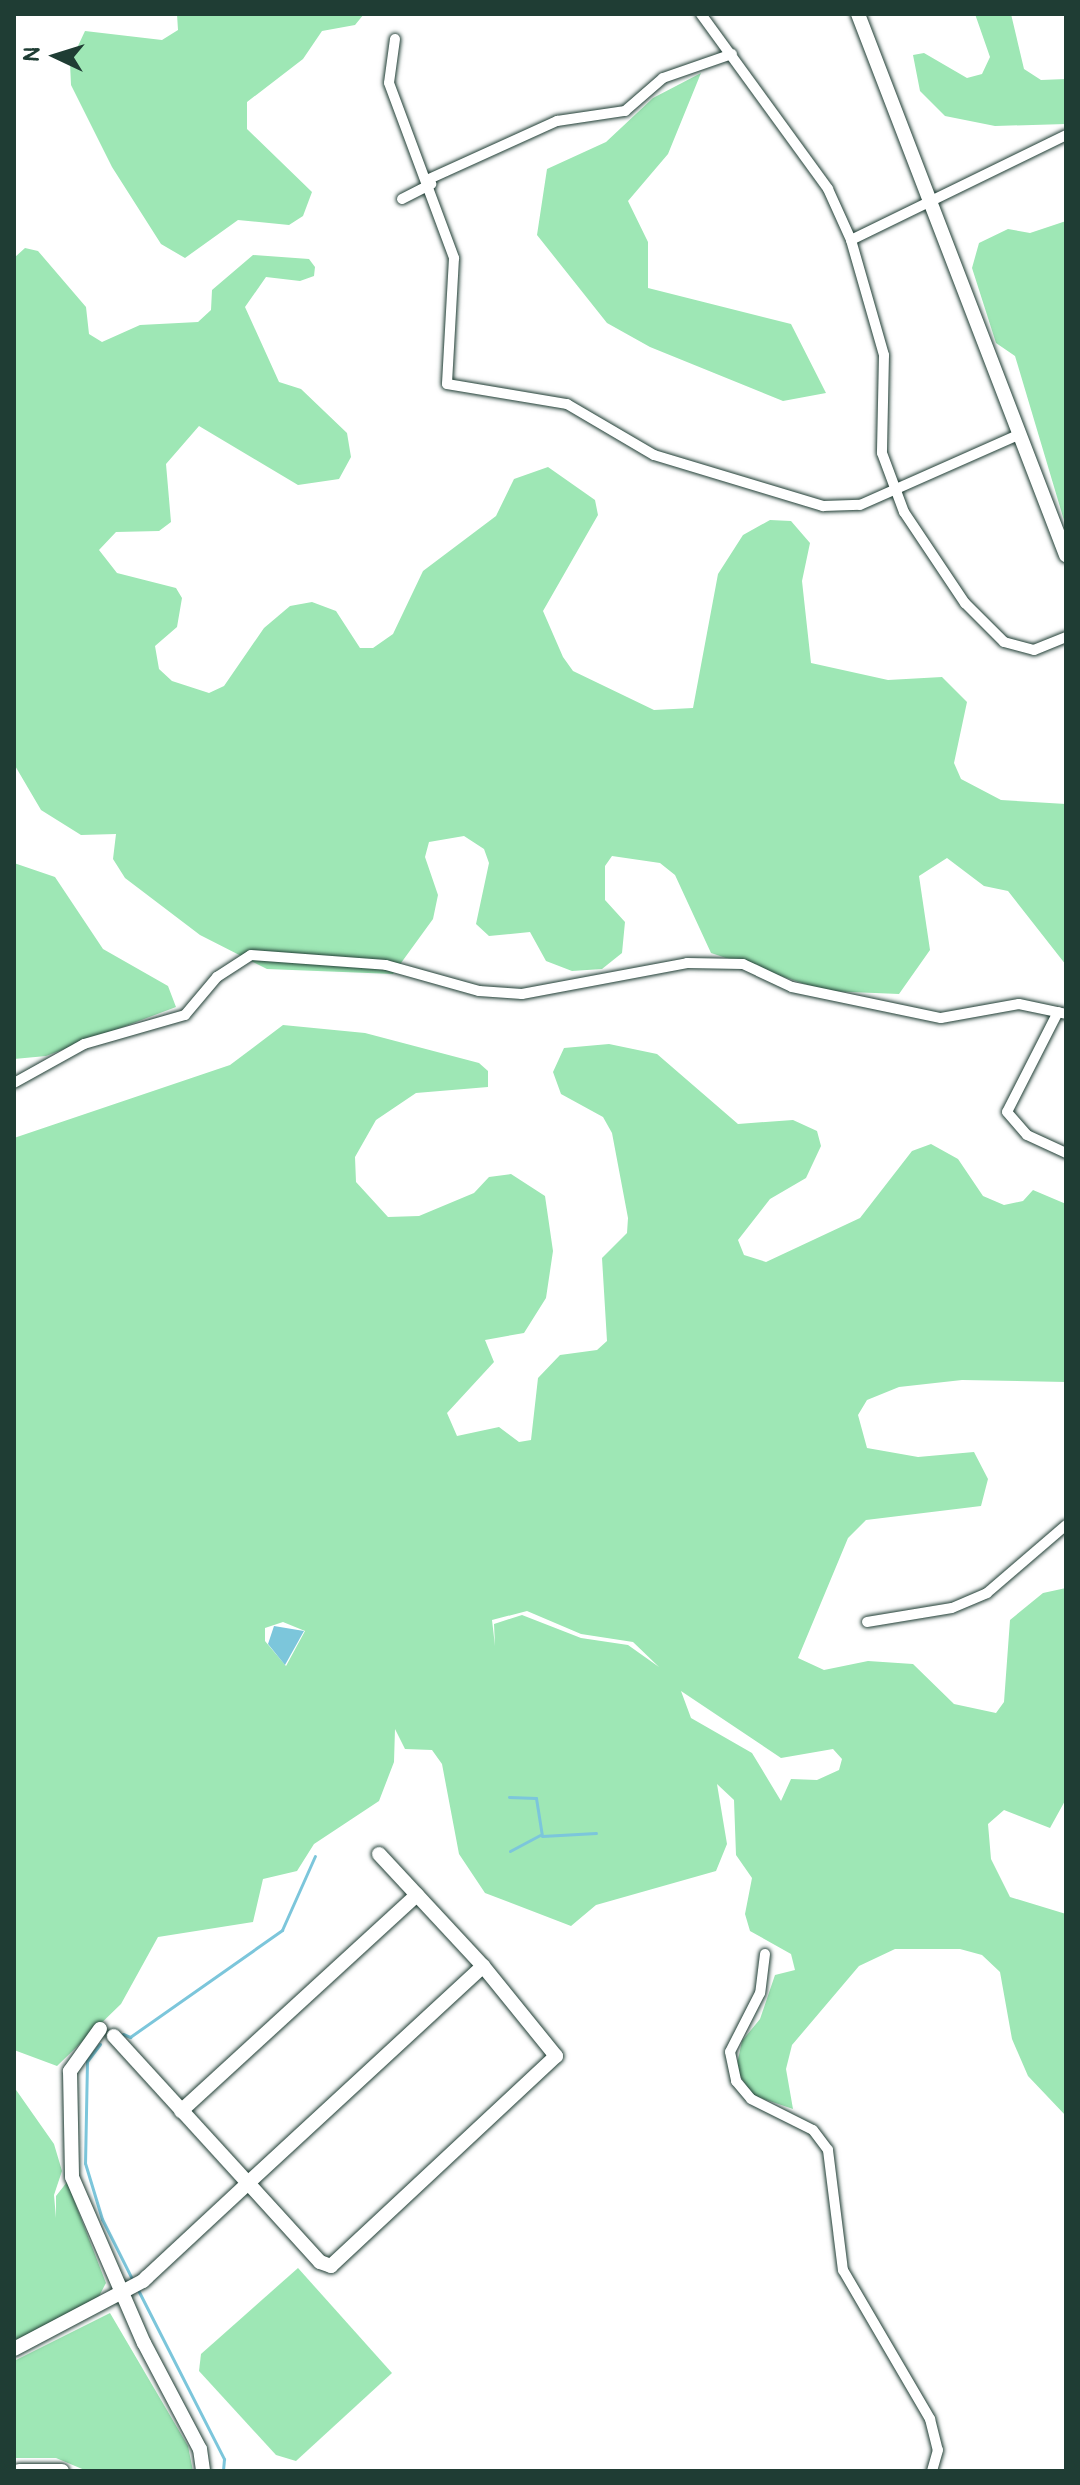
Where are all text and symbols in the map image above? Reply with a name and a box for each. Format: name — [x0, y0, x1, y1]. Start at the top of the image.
north arrow — [16, 16, 96, 96]
text: N — [18, 46, 47, 63]

